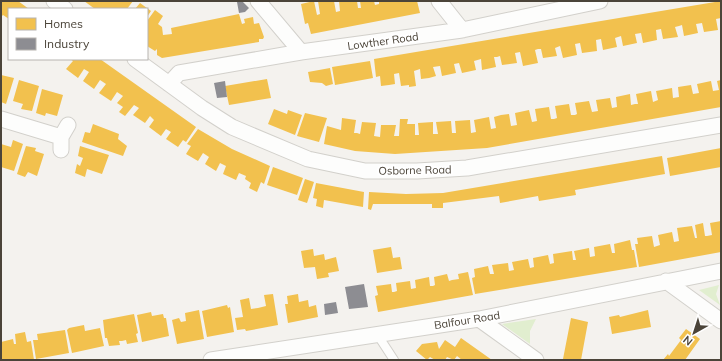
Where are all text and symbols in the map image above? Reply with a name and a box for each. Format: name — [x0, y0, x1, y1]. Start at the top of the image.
legend — [8, 8, 148, 60]
text: Homes — [44, 16, 83, 31]
street label: Lowther Road — [346, 29, 420, 53]
text: Industry — [44, 36, 90, 51]
street label: Osborne Road — [378, 162, 452, 178]
street label: Balfour Road — [433, 308, 501, 332]
north arrow — [674, 313, 714, 353]
text: N — [680, 333, 695, 349]

